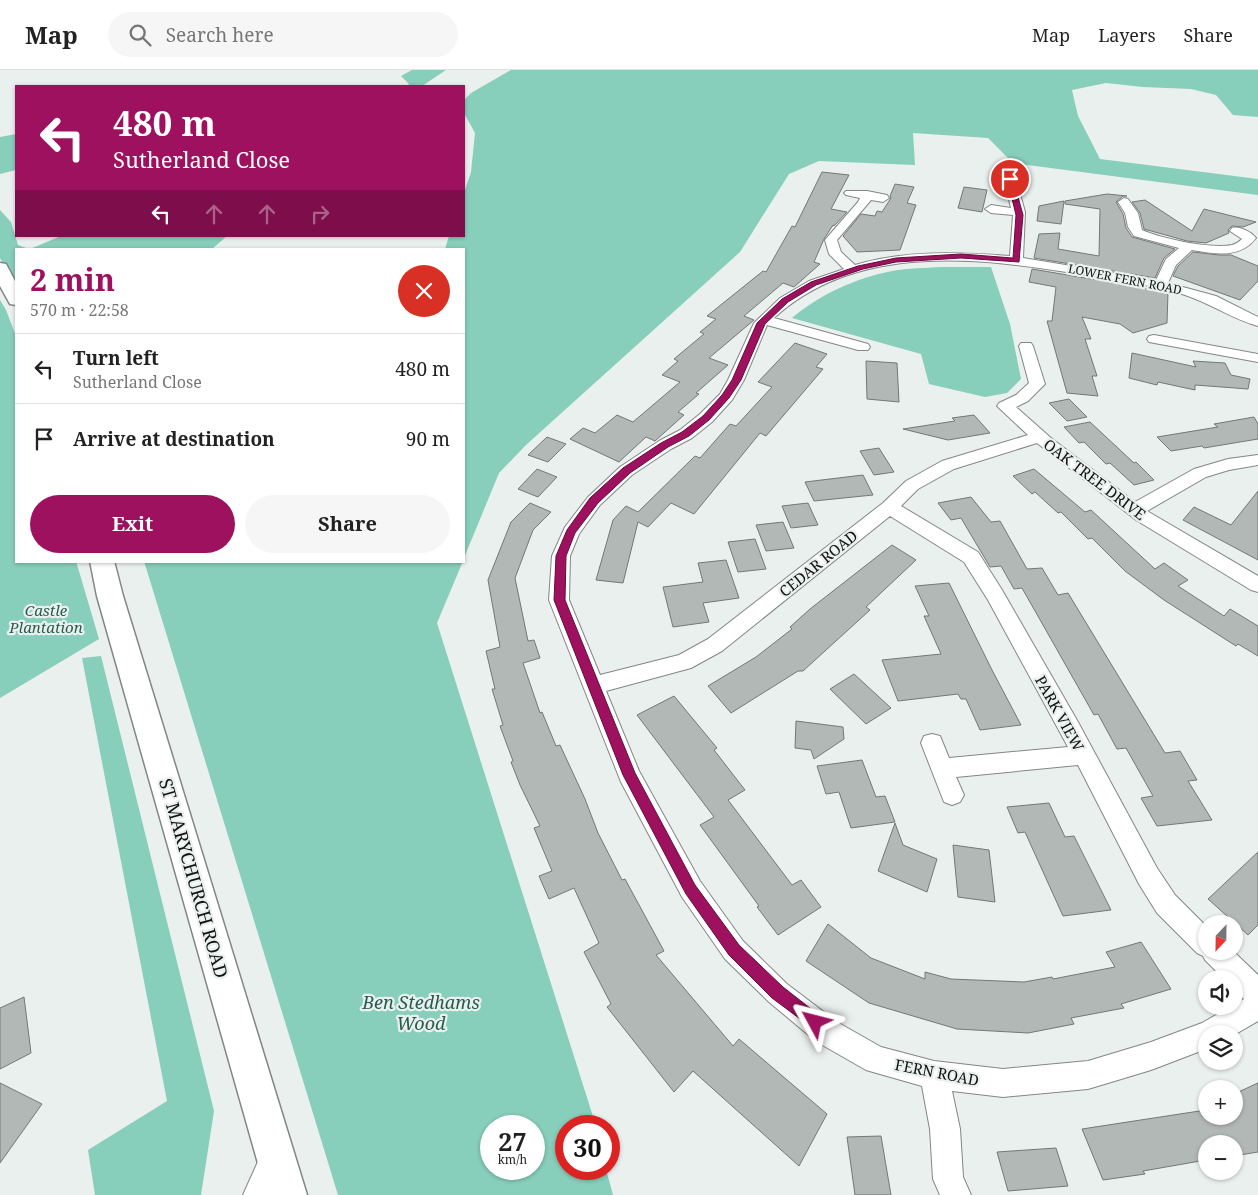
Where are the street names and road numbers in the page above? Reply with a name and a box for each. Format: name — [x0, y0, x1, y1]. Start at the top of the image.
street label: LOWER FERN ROAD — [1067, 260, 1184, 298]
street label: OAK TREE DRIVE — [1040, 434, 1150, 524]
street label: CEDAR ROAD — [775, 525, 861, 601]
street label: PARK VIEW — [1031, 672, 1089, 755]
street label: ST MARYCHURCH ROAD — [154, 775, 234, 981]
street label: FERN ROAD — [893, 1054, 981, 1090]

